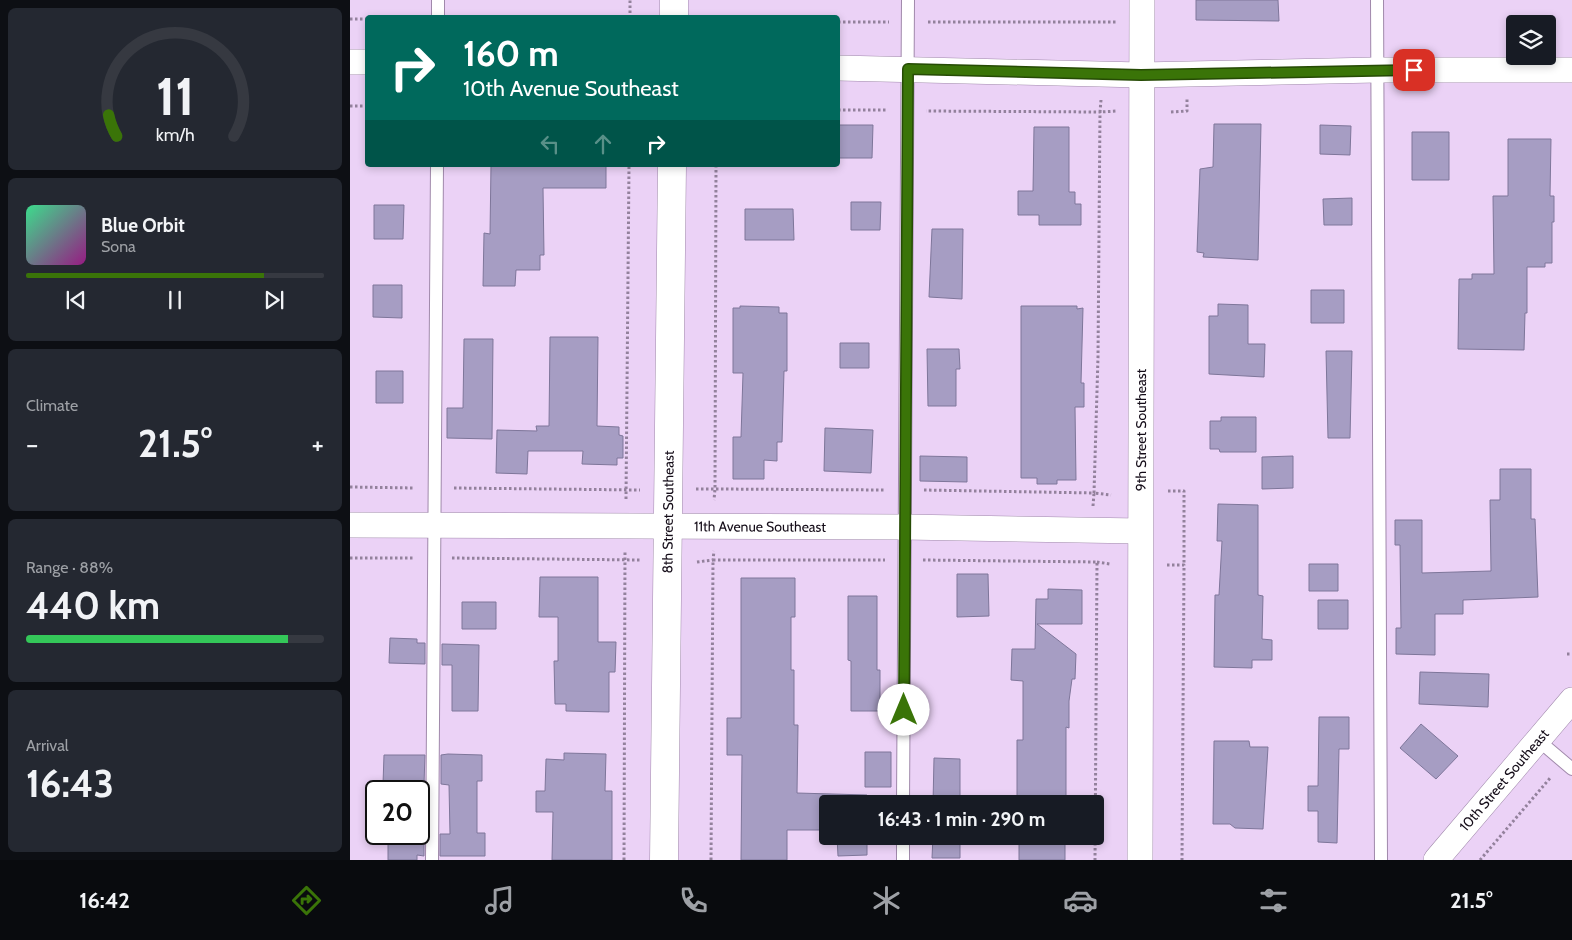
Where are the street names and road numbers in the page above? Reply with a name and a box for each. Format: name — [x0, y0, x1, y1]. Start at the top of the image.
street label: 9th Street Southeast — [1132, 368, 1150, 491]
street label: 8th Street Southeast — [658, 450, 678, 574]
street label: 11th Avenue Southeast — [694, 517, 826, 536]
street label: 10th Street Southeast — [1455, 725, 1553, 835]

